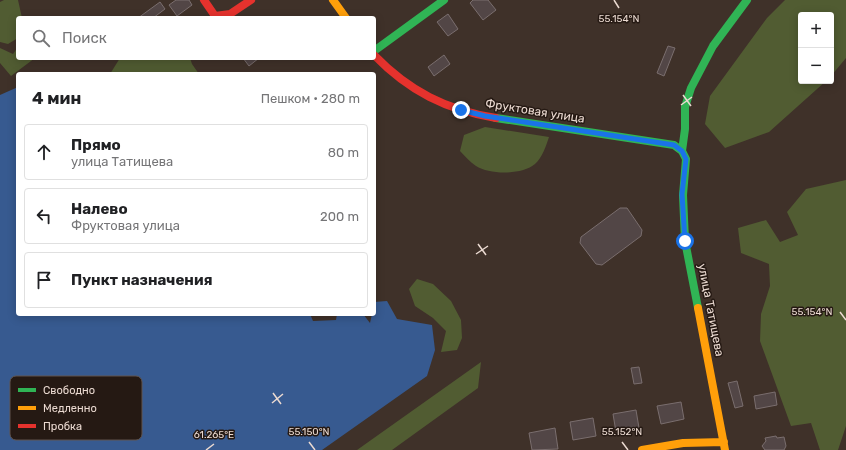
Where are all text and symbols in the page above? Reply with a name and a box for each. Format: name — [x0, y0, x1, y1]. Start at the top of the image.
map controls — [798, 12, 834, 84]
button: + — [798, 12, 834, 48]
text: 55.154°N — [599, 13, 639, 25]
search box — [16, 16, 376, 60]
icon: search — [30, 27, 52, 49]
text: Поиск — [62, 29, 107, 47]
button: − — [798, 48, 834, 84]
text: 4 мин — [32, 88, 81, 108]
text: Пешком · 280 m — [261, 91, 360, 106]
street label: Фруктовая улица — [484, 96, 586, 126]
route end — [452, 101, 470, 119]
text: Прямо — [71, 136, 121, 154]
icon: ahead — [33, 141, 55, 163]
text: 80 m — [328, 145, 359, 160]
text: улица Татищева — [71, 154, 173, 169]
text: Налево — [71, 200, 128, 218]
icon: left — [33, 205, 55, 227]
text: 200 m — [320, 209, 359, 224]
text: Фруктовая улица — [71, 218, 180, 233]
route start — [676, 232, 694, 250]
street label: улица Татищева — [695, 262, 727, 358]
icon: arrive — [33, 269, 55, 291]
text: Пункт назначения — [71, 271, 213, 289]
text: 55.154°N — [792, 306, 832, 318]
legend — [10, 376, 142, 440]
text: Свободно — [43, 384, 95, 397]
text: Медленно — [43, 402, 97, 415]
text: Пробка — [43, 420, 82, 433]
text: 55.150°N — [288, 426, 330, 438]
text: 55.152°N — [602, 426, 642, 438]
text: 61.265°E — [194, 429, 234, 441]

